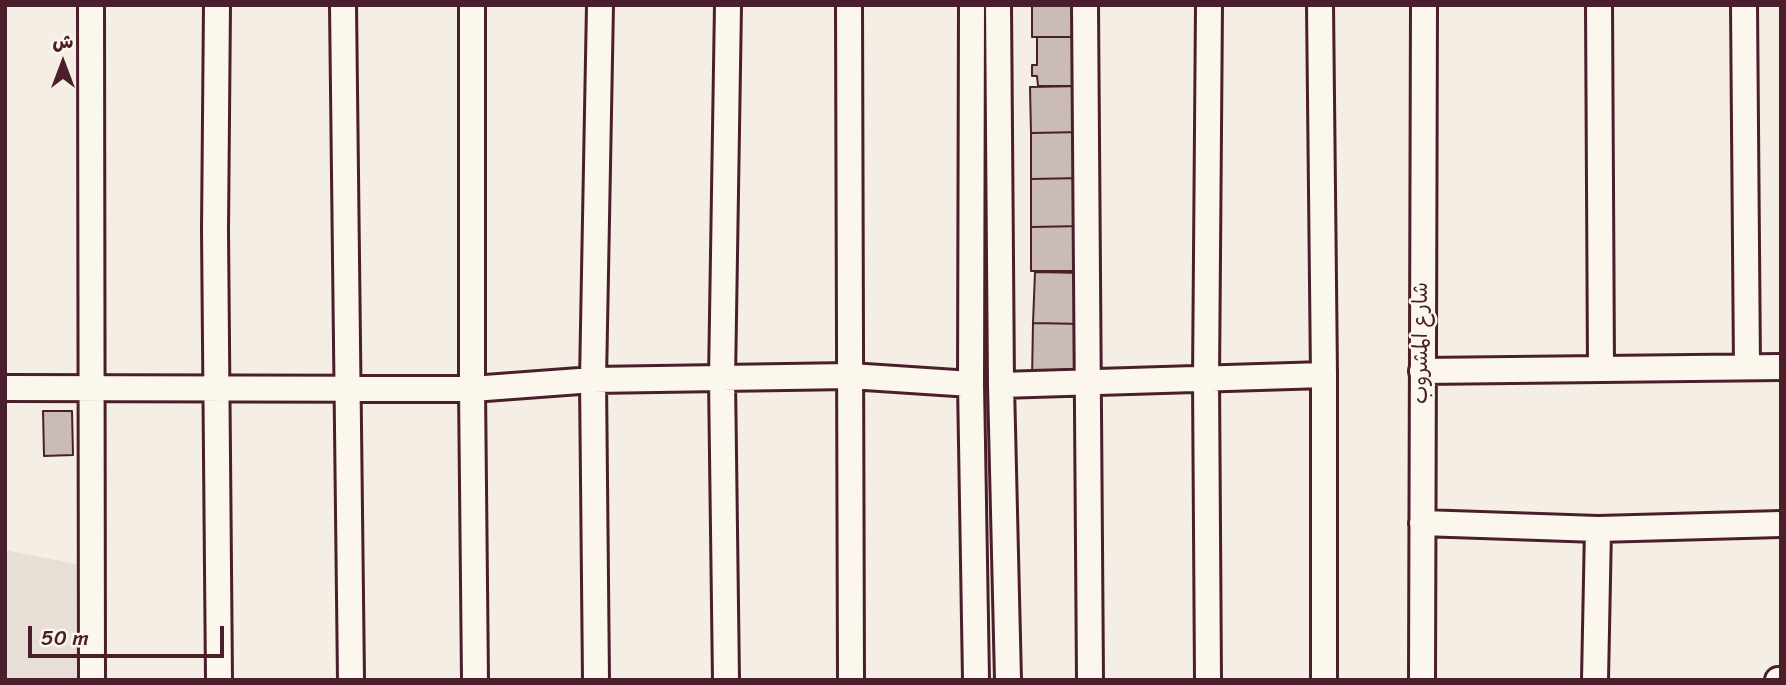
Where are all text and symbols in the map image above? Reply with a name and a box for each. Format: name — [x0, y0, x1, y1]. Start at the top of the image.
text: ش — [53, 25, 73, 58]
north arrow — [28, 28, 98, 98]
street label: شارع المشروب — [1409, 282, 1435, 404]
scale bar — [32, 612, 228, 656]
text: 50 m — [41, 619, 89, 657]

